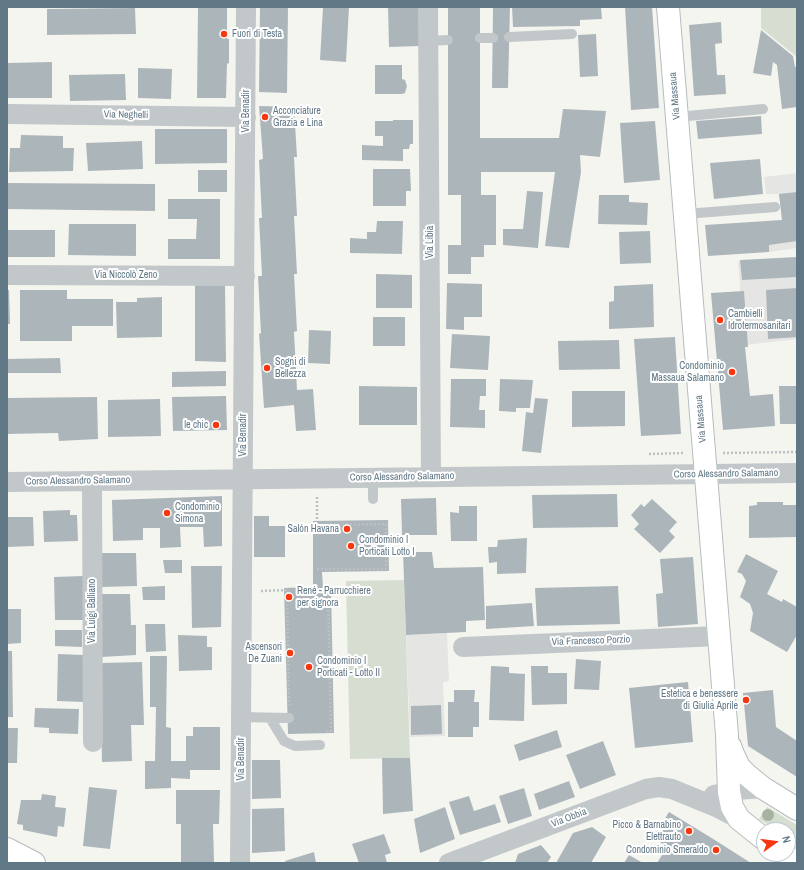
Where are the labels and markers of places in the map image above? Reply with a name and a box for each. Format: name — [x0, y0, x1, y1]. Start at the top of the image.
place label: Fuori di Testa — [232, 28, 282, 40]
marker: Fuori di Testa — [219, 29, 229, 39]
place label: Acconciature Grazia e Lina — [273, 105, 323, 128]
marker: Acconciature Grazia e Lina — [260, 112, 270, 122]
place label: Cambielli Idrotermosanitari — [728, 308, 790, 332]
marker: Cambielli Idrotermosanitari — [715, 315, 725, 325]
place label: Sogni di Bellezza — [275, 356, 306, 380]
place label: Condominio Massaua Salamano — [652, 360, 724, 384]
marker: Sogni di Bellezza — [262, 363, 272, 373]
marker: Condominio Massaua Salamano — [727, 367, 737, 377]
place label: le chic — [184, 419, 208, 431]
marker: le chic — [211, 420, 221, 430]
place label: Condominio Simona — [175, 501, 220, 524]
marker: Condominio Simona — [162, 508, 172, 518]
place label: Salón Havana — [287, 523, 339, 535]
marker: Salón Havana — [342, 524, 352, 534]
place label: Condominio I Porticati Lotto I — [359, 534, 415, 558]
marker: Condominio I Porticati Lotto I — [346, 541, 356, 551]
place label: René - Parrucchiere per signora — [297, 585, 371, 608]
marker: René - Parrucchiere per signora — [284, 592, 294, 602]
place label: Ascensori De Zuani — [246, 641, 282, 664]
marker: Ascensori De Zuani — [285, 648, 295, 658]
place label: Condominio I Porticati - Lotto II — [317, 655, 380, 678]
marker: Condominio I Porticati - Lotto II — [304, 662, 314, 672]
place label: Estetica e benessere di Giulia Aprile — [661, 688, 738, 712]
marker: Estetica e benessere di Giulia Aprile — [741, 695, 751, 705]
place label: Picco & Barnabino Elettrauto — [613, 819, 681, 842]
marker: Picco & Barnabino Elettrauto — [684, 826, 694, 836]
place label: Condominio Smeraldo — [626, 844, 708, 856]
marker: Condominio Smeraldo — [711, 845, 721, 855]

